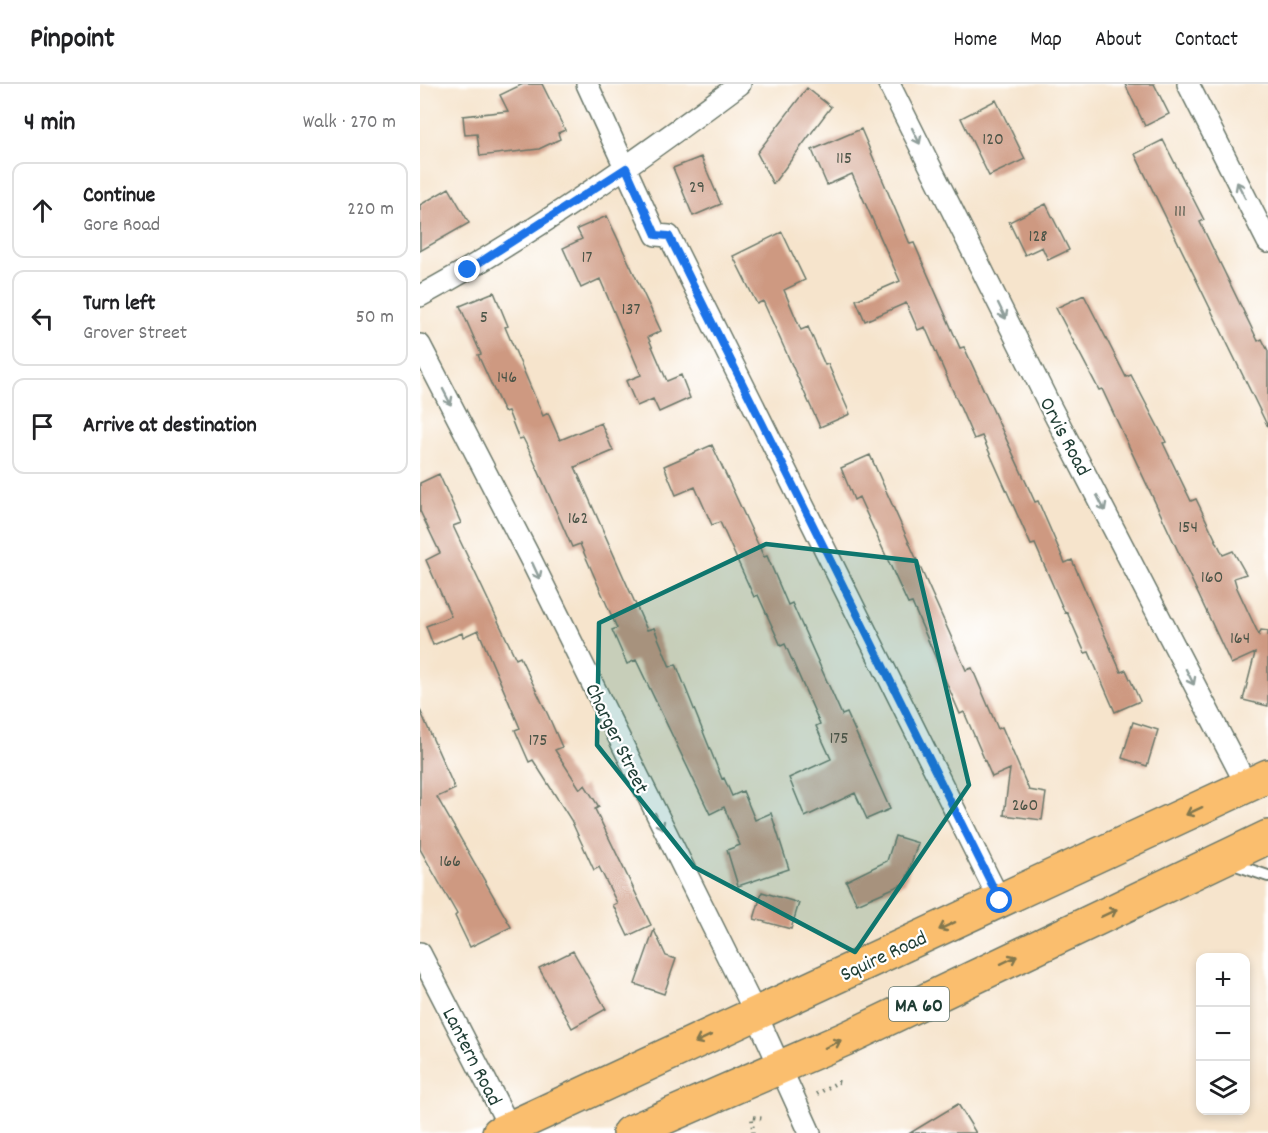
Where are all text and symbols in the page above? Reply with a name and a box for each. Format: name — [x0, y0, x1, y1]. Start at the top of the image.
text: Pinpoint — [30, 21, 115, 61]
text: Home — [953, 26, 997, 56]
text: Map — [1030, 26, 1062, 56]
text: About — [1095, 26, 1142, 56]
text: Contact — [1175, 26, 1238, 56]
text: 4 min — [24, 105, 75, 142]
text: Walk · 270 m — [303, 109, 396, 137]
one-way arrow — [910, 127, 922, 145]
house number: 120 — [982, 128, 1004, 153]
house number: 115 — [836, 147, 852, 172]
house number: 29 — [689, 176, 705, 201]
text: Continue — [83, 181, 155, 212]
one-way arrow — [1235, 181, 1247, 199]
icon: ahead — [26, 194, 59, 227]
text: 220 m — [347, 196, 394, 224]
house number: 111 — [1174, 200, 1186, 225]
text: Gore Road — [83, 212, 160, 240]
house number: 128 — [1028, 225, 1048, 250]
house number: 17 — [582, 246, 593, 271]
route end — [454, 256, 480, 282]
text: Turn left — [83, 289, 155, 320]
house number: 137 — [622, 298, 641, 323]
icon: left — [26, 302, 59, 335]
one-way arrow — [997, 302, 1009, 320]
text: 50 m — [356, 304, 394, 332]
house number: 5 — [480, 306, 488, 331]
text: Grover Street — [83, 320, 187, 348]
house number: 146 — [497, 366, 517, 391]
one-way arrow — [442, 388, 453, 406]
street label: Orvis Road — [1030, 393, 1097, 482]
icon: arrive — [26, 410, 59, 443]
text: Arrive at destination — [83, 411, 257, 442]
one-way arrow — [1096, 494, 1107, 512]
house number: 162 — [568, 507, 588, 532]
house number: 154 — [1178, 516, 1198, 541]
one-way arrow — [530, 561, 542, 579]
house number: 160 — [1201, 566, 1223, 591]
house number: 164 — [1230, 627, 1250, 652]
one-way arrow — [1185, 667, 1196, 685]
street label: Charger Street — [576, 679, 655, 800]
house number: 175 — [829, 727, 849, 752]
house number: 175 — [528, 729, 548, 754]
house number: 260 — [1012, 794, 1038, 819]
one-way arrow — [1185, 805, 1203, 817]
one-way arrow — [654, 812, 666, 830]
house number: 166 — [439, 850, 461, 875]
route start — [986, 887, 1012, 913]
one-way arrow — [1100, 906, 1118, 918]
one-way arrow — [938, 920, 956, 932]
street label: Squire Road — [836, 925, 933, 991]
map controls — [1196, 953, 1250, 1115]
button: + — [1196, 953, 1250, 1007]
one-way arrow — [1000, 954, 1018, 965]
road number: MA 60 — [889, 987, 949, 1021]
street label: Lantern Road — [433, 1003, 508, 1112]
button: − — [1196, 1007, 1250, 1061]
one-way arrow — [694, 1034, 712, 1045]
one-way arrow — [824, 1038, 842, 1050]
button: layers — [1196, 1061, 1250, 1115]

